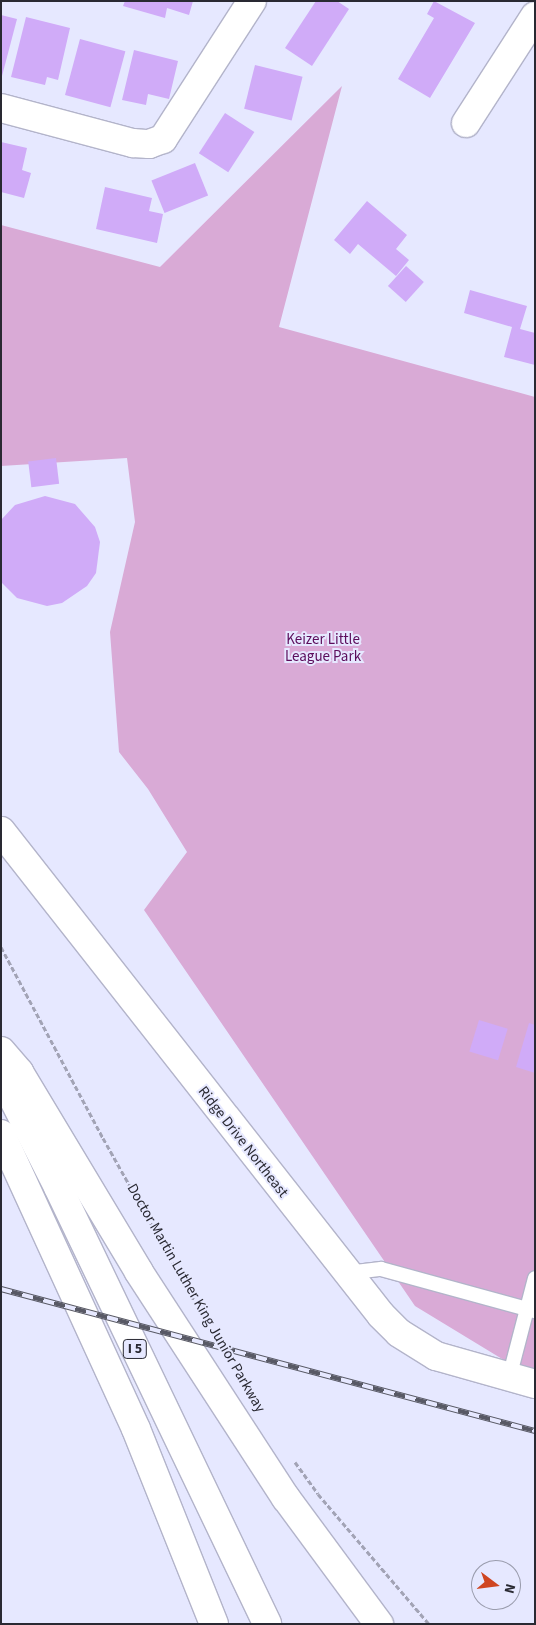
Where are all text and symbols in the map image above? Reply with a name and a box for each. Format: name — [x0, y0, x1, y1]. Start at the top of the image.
park label: Keizer Little League Park — [285, 630, 361, 665]
street label: Ridge Drive Northeast — [194, 1083, 292, 1201]
street label: Doctor Martin Luther King Junior Parkway — [123, 1180, 269, 1416]
road number: I 5 — [122, 1338, 148, 1360]
north arrow — [471, 1560, 521, 1610]
text: N — [499, 1582, 520, 1596]

